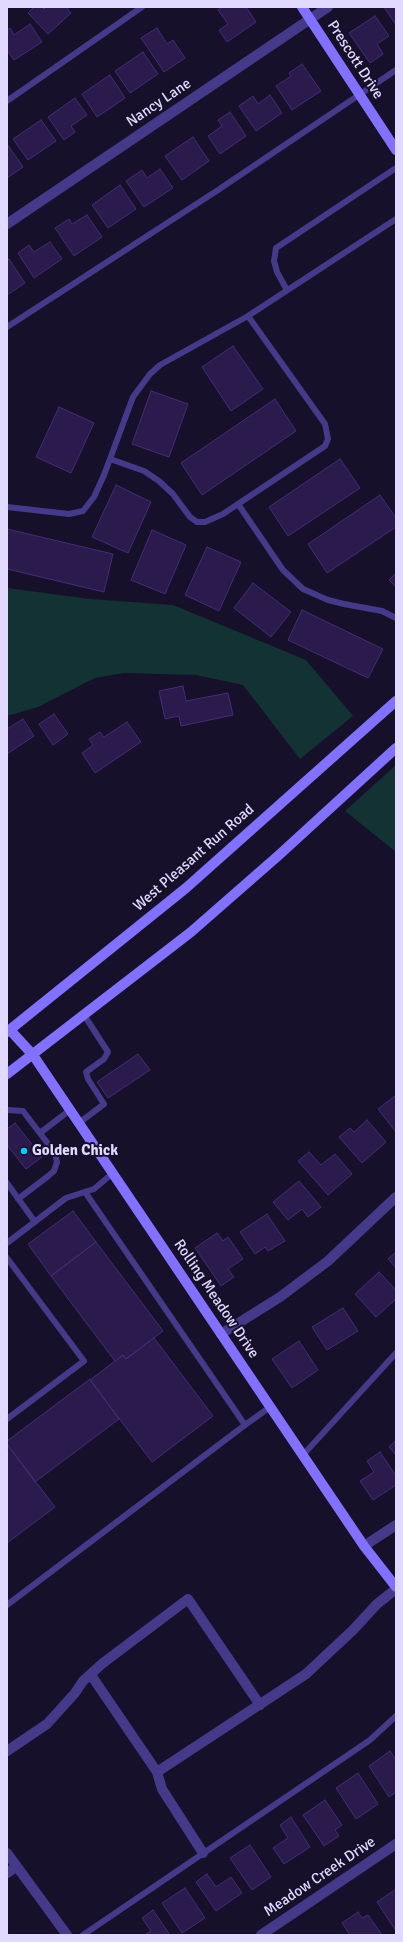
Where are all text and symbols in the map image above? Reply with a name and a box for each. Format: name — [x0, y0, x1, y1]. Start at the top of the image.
street label: Prescott Drive — [323, 18, 387, 102]
street label: Nancy Lane — [123, 75, 195, 131]
street label: West Pleasant Run Road — [130, 801, 258, 915]
place label: Golden Chick — [32, 1142, 118, 1160]
marker: Golden Chick — [19, 1146, 29, 1156]
street label: Rolling Meadow Drive — [170, 1236, 262, 1362]
street label: Meadow Creek Drive — [261, 1833, 379, 1921]

